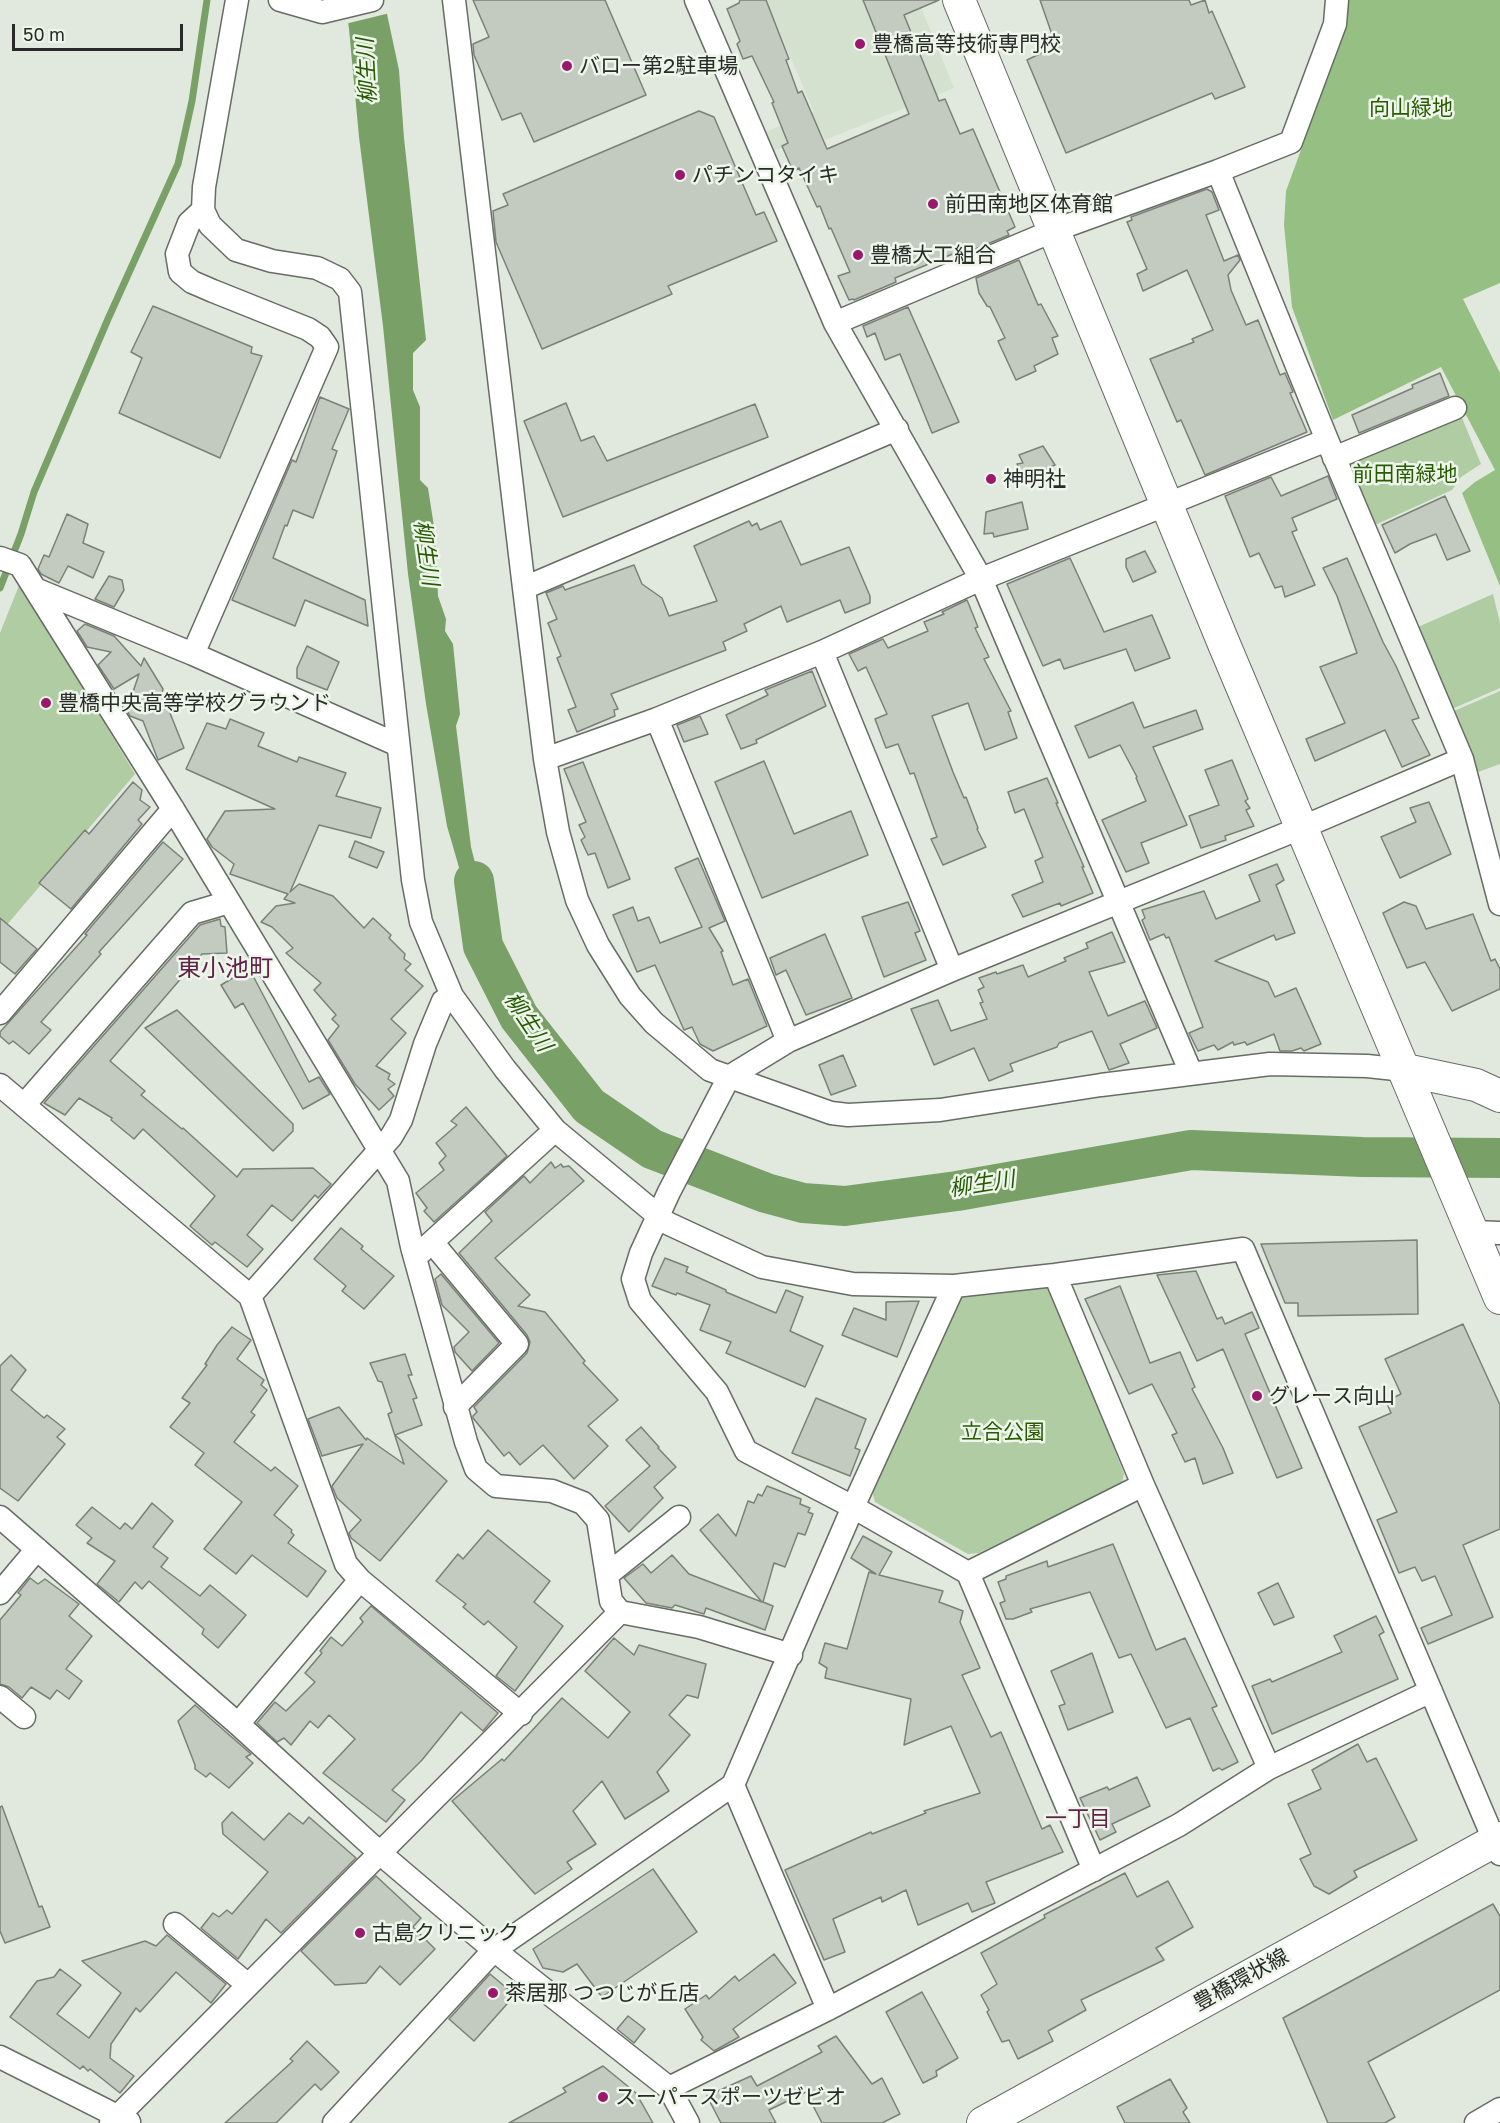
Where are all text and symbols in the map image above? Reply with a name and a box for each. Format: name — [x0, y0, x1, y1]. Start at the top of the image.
scale bar — [15, 12, 186, 50]
text: 50 m — [23, 23, 65, 45]
place label: 豊橋高等技術専門校 — [872, 31, 1061, 57]
water label: 柳生川 — [352, 37, 382, 105]
marker: 豊橋高等技術専門校 — [853, 37, 867, 51]
place label: バロー第2駐車場 — [579, 53, 738, 79]
marker: バロー第2駐車場 — [560, 59, 574, 73]
park label: 向山緑地 — [1369, 95, 1453, 121]
place label: パチンコタイキ — [692, 162, 839, 188]
marker: パチンコタイキ — [673, 168, 687, 182]
place label: 前田南地区体育館 — [945, 191, 1113, 217]
marker: 前田南地区体育館 — [926, 197, 940, 211]
place label: 豊橋大工組合 — [870, 242, 996, 268]
marker: 豊橋大工組合 — [851, 248, 865, 262]
park label: 前田南緑地 — [1353, 461, 1457, 487]
place label: 神明社 — [1003, 466, 1066, 492]
marker: 神明社 — [984, 472, 998, 486]
water label: 柳生川 — [408, 518, 444, 588]
place label: 豊橋中央高等学校グラウンド — [58, 690, 331, 716]
marker: 豊橋中央高等学校グラウンド — [39, 696, 53, 710]
district label: 東小池町 — [177, 954, 273, 982]
water label: 柳生川 — [499, 987, 557, 1057]
water label: 柳生川 — [947, 1166, 1017, 1202]
place label: グレース向山 — [1269, 1383, 1395, 1409]
marker: グレース向山 — [1250, 1389, 1264, 1403]
park label: 立合公園 — [961, 1419, 1045, 1445]
district label: 一丁目 — [1045, 1806, 1111, 1832]
place label: 古島クリニック — [372, 1920, 519, 1946]
marker: 古島クリニック — [353, 1926, 367, 1940]
street label: 豊橋環状線 — [1189, 1944, 1293, 2016]
place label: 茶居那 つつじが丘店 — [505, 1980, 699, 2006]
marker: 茶居那 つつじが丘店 — [486, 1986, 500, 2000]
place label: スーパースポーツゼビオ — [615, 2084, 846, 2110]
marker: スーパースポーツゼビオ — [596, 2090, 610, 2104]

